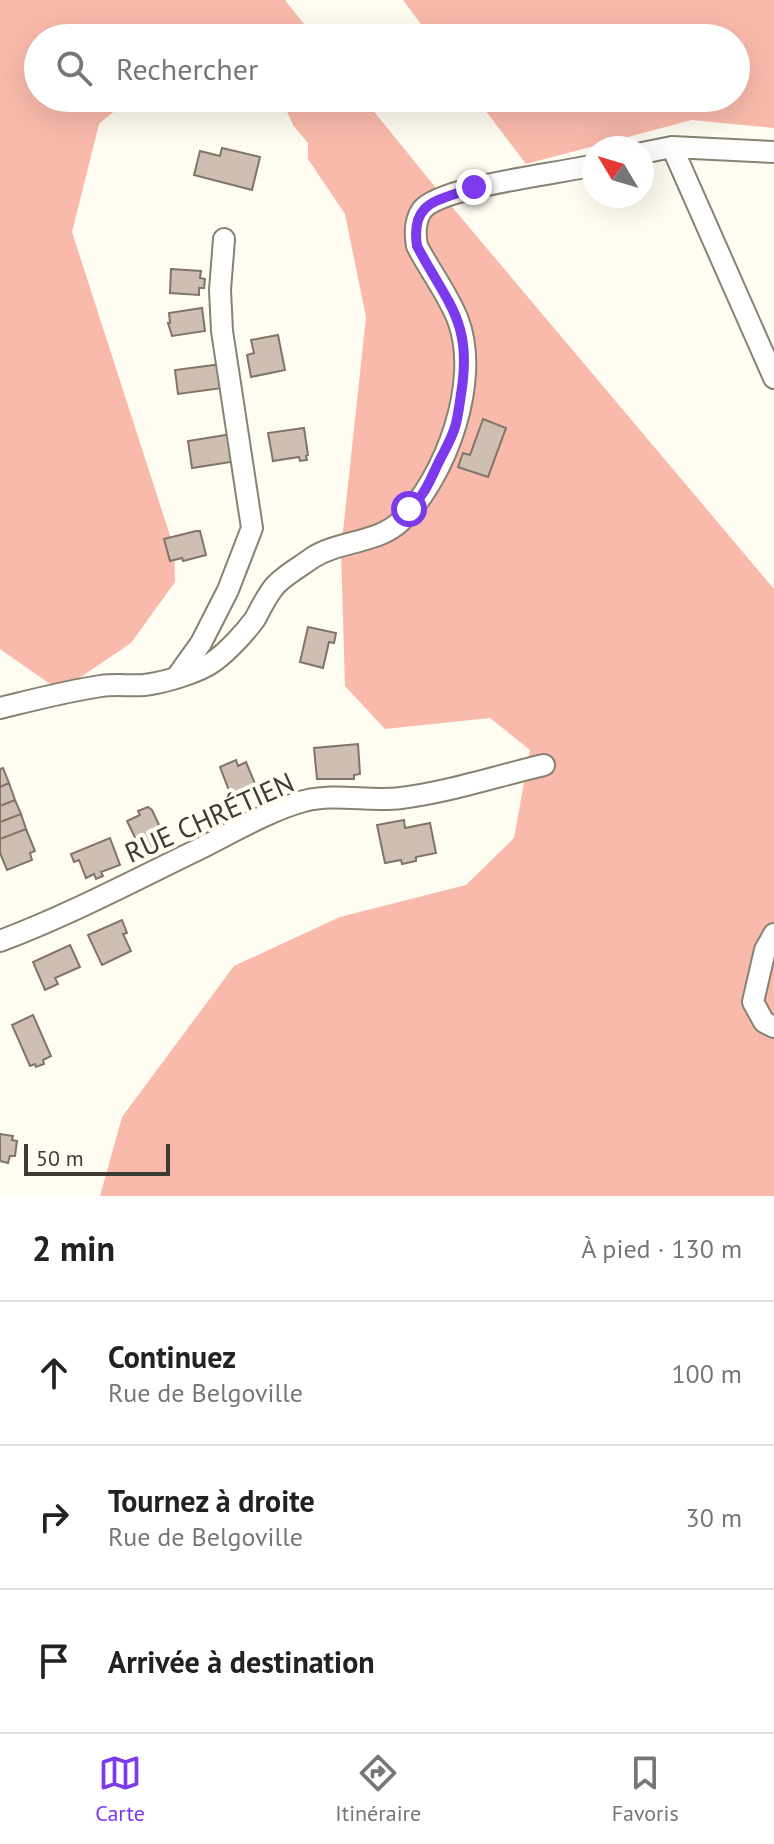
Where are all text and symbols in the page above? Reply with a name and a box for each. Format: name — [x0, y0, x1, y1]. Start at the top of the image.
search box — [24, 24, 750, 112]
icon: search — [52, 46, 96, 90]
text: Rechercher — [116, 49, 258, 88]
north arrow — [582, 136, 654, 208]
route end — [456, 169, 492, 205]
route start — [391, 491, 427, 527]
street label: RUE CHRÉTIEN — [119, 763, 299, 871]
scale bar — [24, 1140, 170, 1176]
text: 50 m — [36, 1144, 84, 1172]
text: 2 min — [32, 1226, 115, 1270]
text: À pied · 130 m — [581, 1232, 742, 1265]
text: Continuez — [108, 1337, 236, 1376]
icon: ahead — [32, 1351, 76, 1395]
text: 100 m — [671, 1357, 742, 1390]
text: Rue de Belgoville — [108, 1376, 303, 1409]
text: Tournez à droite — [108, 1481, 315, 1520]
icon: right — [32, 1495, 76, 1539]
text: 30 m — [686, 1501, 742, 1534]
text: Rue de Belgoville — [108, 1520, 303, 1553]
icon: arrive — [32, 1639, 76, 1683]
text: Arrivée à destination — [108, 1642, 375, 1681]
tab: Carte — [95, 1751, 145, 1827]
tab: Itinéraire — [335, 1751, 421, 1827]
tab: Favoris — [612, 1751, 679, 1827]

